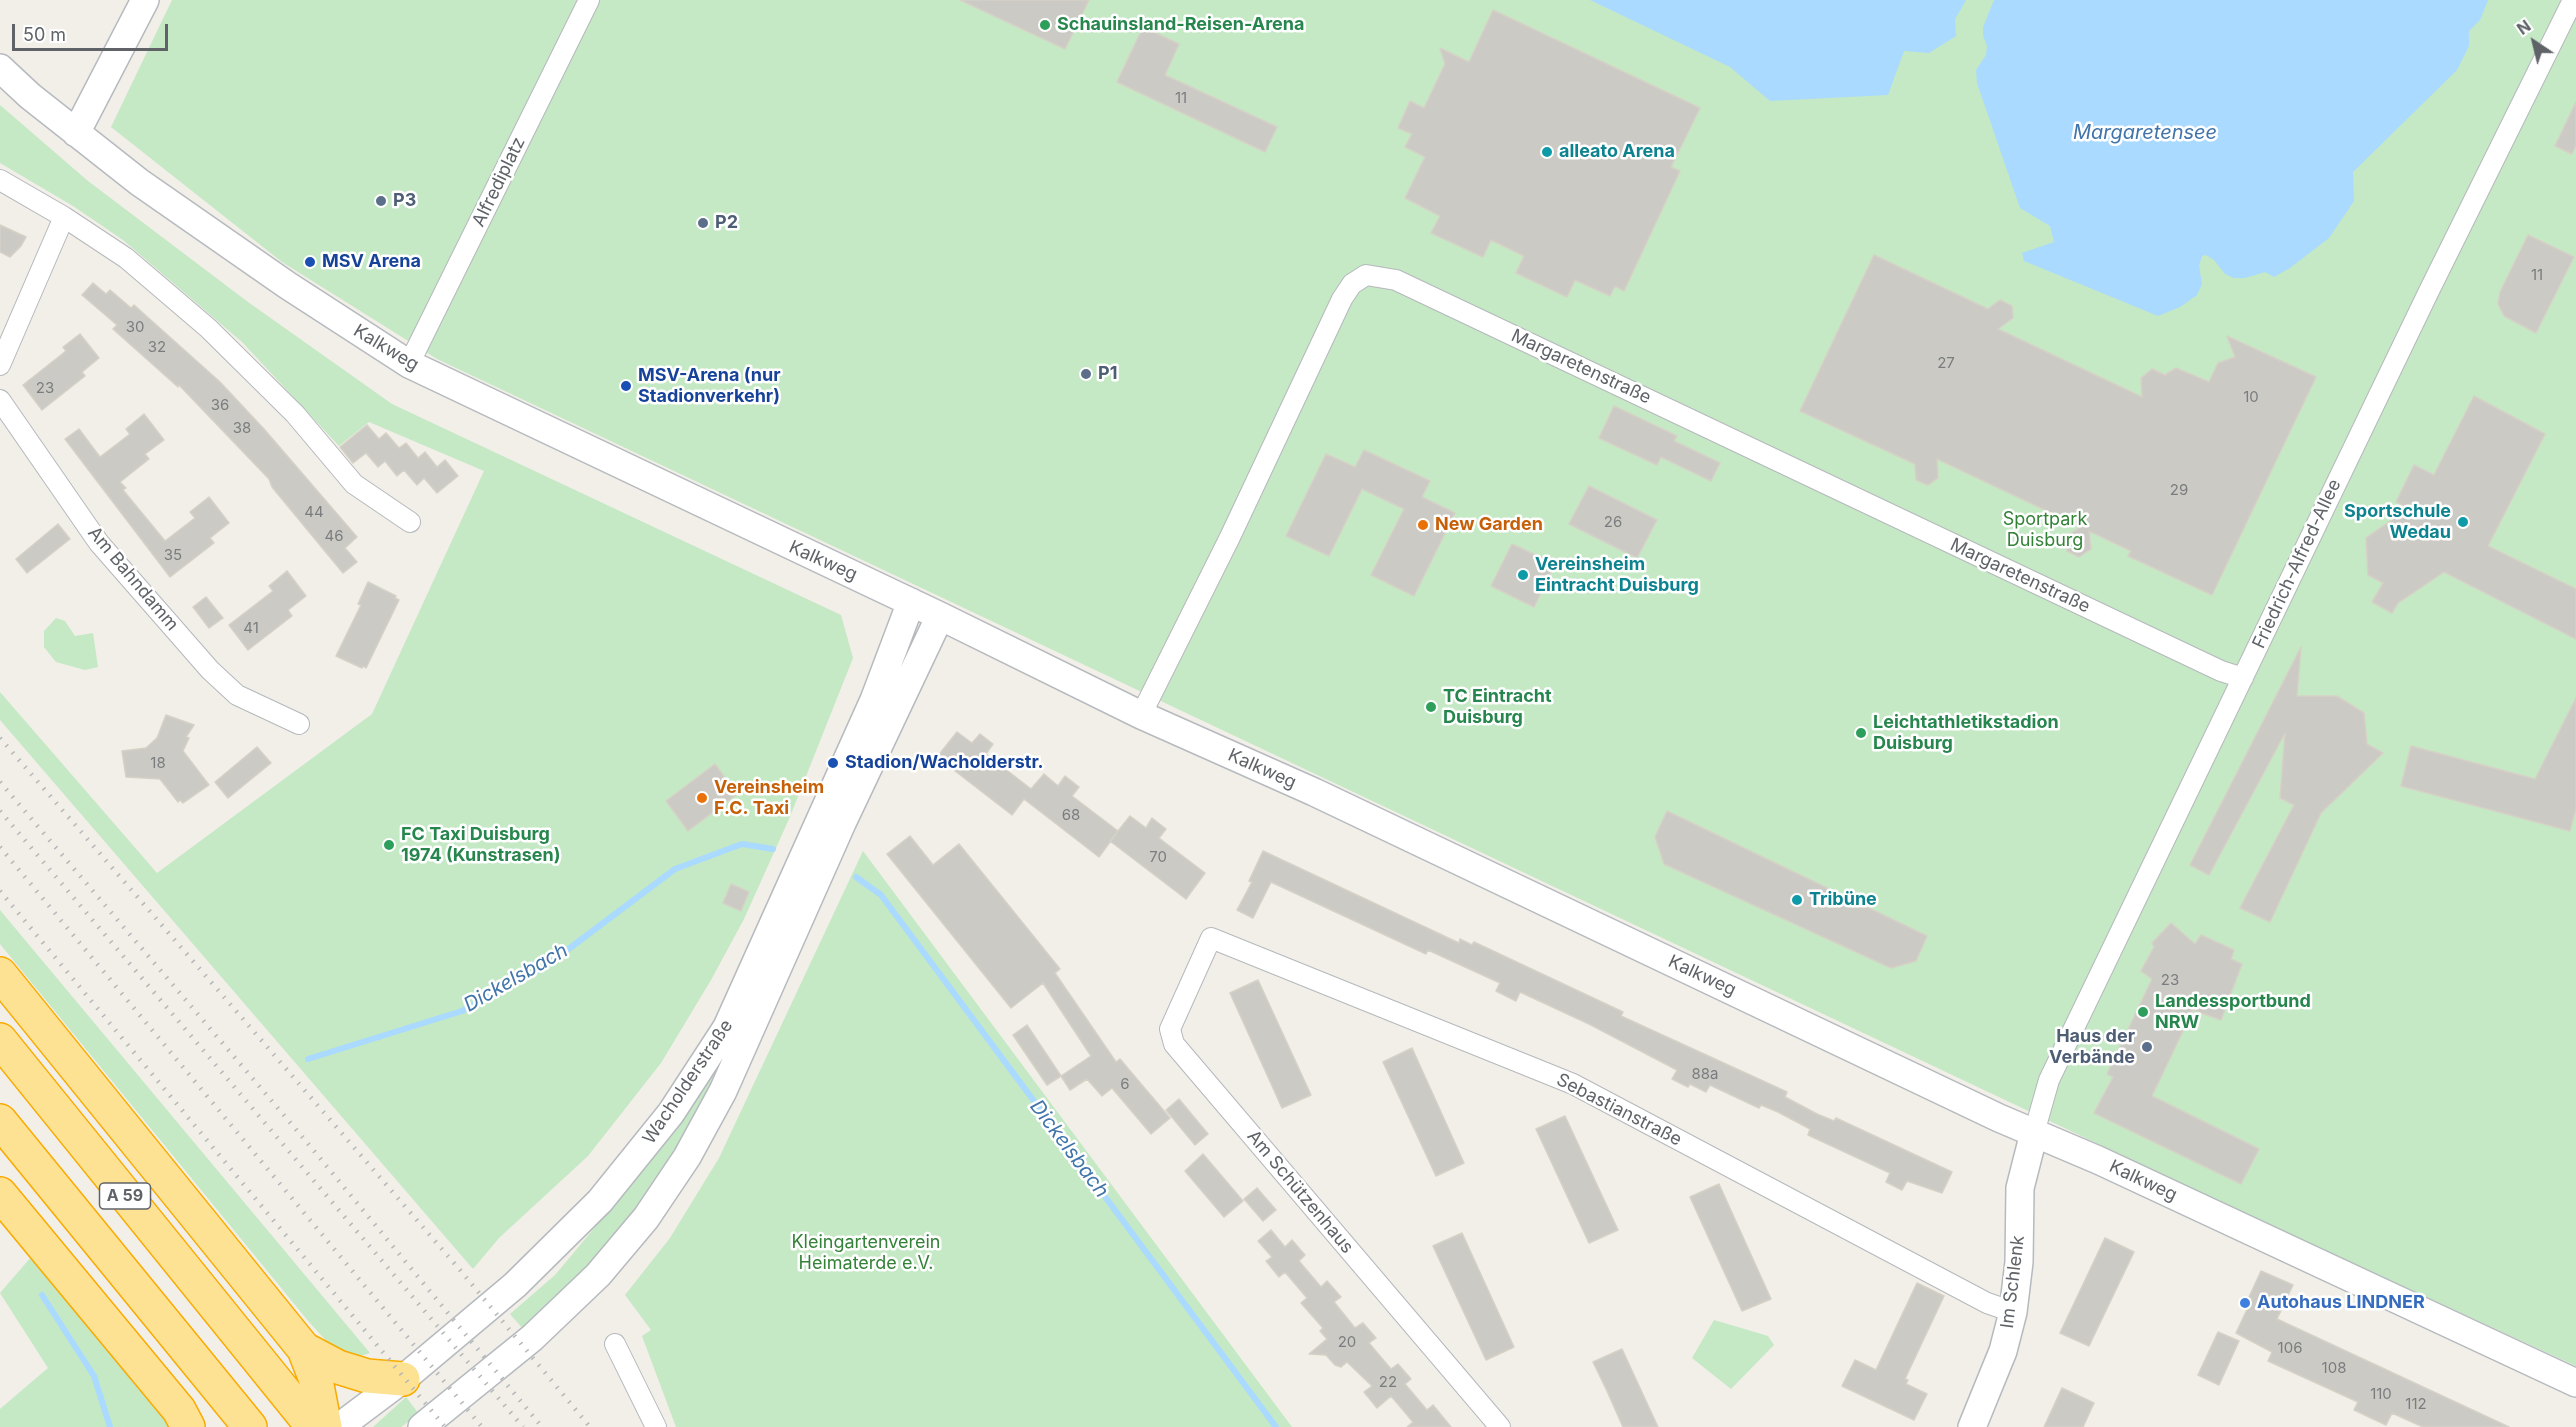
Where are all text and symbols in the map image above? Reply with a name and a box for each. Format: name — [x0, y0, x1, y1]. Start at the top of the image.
scale bar — [15, 12, 171, 50]
north arrow — [2504, 12, 2564, 72]
place label: Schauinsland-Reisen-Arena — [1057, 14, 1304, 36]
text: N — [2513, 16, 2534, 39]
marker: Schauinsland-Reisen-Arena — [1038, 18, 1052, 32]
text: 50 m — [23, 24, 66, 45]
house number: 11 — [1175, 89, 1187, 107]
water label: Margaretensee — [2073, 121, 2217, 145]
street label: Alfrediplatz — [468, 134, 530, 230]
place label: alleato Arena — [1559, 141, 1675, 163]
marker: alleato Arena — [1540, 145, 1554, 159]
place label: P3 — [393, 190, 416, 212]
marker: P3 — [374, 194, 388, 208]
place label: P2 — [715, 212, 738, 234]
marker: P2 — [696, 216, 710, 230]
place label: MSV Arena — [322, 251, 421, 273]
marker: MSV Arena — [303, 255, 317, 269]
house number: 11 — [2531, 266, 2543, 284]
house number: 30 — [126, 318, 144, 336]
street label: Kalkweg — [349, 320, 423, 376]
street label: Margaretenstraße — [1508, 325, 1654, 409]
house number: 32 — [148, 338, 166, 356]
house number: 27 — [1937, 354, 1955, 372]
place label: P1 — [1098, 363, 1117, 385]
place label: MSV-Arena (nur Stadionverkehr) — [638, 365, 781, 407]
marker: P1 — [1079, 367, 1093, 381]
house number: 23 — [36, 379, 54, 397]
marker: MSV-Arena (nur Stadionverkehr) — [619, 379, 633, 393]
house number: 10 — [2243, 388, 2259, 406]
house number: 36 — [211, 396, 229, 414]
house number: 38 — [233, 419, 251, 437]
street label: Friedrich-Alfred-Allee — [2248, 476, 2346, 652]
house number: 29 — [2170, 481, 2188, 499]
place label: Sportschule Wedau — [2344, 501, 2451, 544]
house number: 44 — [304, 503, 324, 521]
park label: Sportpark Duisburg — [2003, 509, 2087, 552]
house number: 26 — [1604, 513, 1622, 531]
place label: New Garden — [1435, 514, 1543, 536]
marker: Sportschule Wedau — [2456, 515, 2470, 529]
marker: New Garden — [1416, 518, 1430, 532]
street label: Am Bahndamm — [83, 523, 183, 635]
house number: 46 — [325, 527, 343, 545]
street label: Margaretenstraße — [1947, 534, 2093, 618]
street label: Kalkweg — [786, 536, 860, 586]
house number: 35 — [164, 546, 182, 564]
place label: Vereinsheim Eintracht Duisburg — [1535, 554, 1699, 596]
marker: Vereinsheim Eintracht Duisburg — [1516, 568, 1530, 582]
house number: 41 — [243, 619, 259, 637]
place label: TC Eintracht Duisburg — [1443, 686, 1552, 728]
marker: TC Eintracht Duisburg — [1424, 700, 1438, 714]
place label: Leichtathletikstadion Duisburg — [1873, 712, 2059, 754]
marker: Leichtathletikstadion Duisburg — [1854, 726, 1868, 740]
street label: Kalkweg — [1225, 744, 1299, 794]
place label: Stadion/Wacholderstr. — [845, 752, 1044, 774]
house number: 18 — [150, 754, 166, 772]
marker: Stadion/Wacholderstr. — [826, 756, 840, 770]
place label: Vereinsheim F.C. Taxi — [714, 777, 824, 820]
marker: Vereinsheim F.C. Taxi — [695, 791, 709, 805]
house number: 68 — [1062, 806, 1080, 824]
place label: FC Taxi Duisburg 1974 (Kunstrasen) — [401, 824, 560, 866]
marker: FC Taxi Duisburg 1974 (Kunstrasen) — [382, 838, 396, 852]
house number: 70 — [1149, 848, 1167, 866]
place label: Tribüne — [1809, 889, 1877, 911]
marker: Tribüne — [1790, 893, 1804, 907]
water label: Dickelsbach — [460, 939, 572, 1017]
street label: Kalkweg — [1665, 951, 1739, 1001]
house number: 23 — [2161, 971, 2179, 989]
place label: Landessportbund NRW — [2155, 991, 2311, 1034]
marker: Landessportbund NRW — [2136, 1005, 2150, 1019]
street label: Wacholderstraße — [638, 1016, 738, 1148]
place label: Haus der Verbände — [2049, 1026, 2135, 1068]
marker: Haus der Verbände — [2140, 1040, 2154, 1054]
house number: 88a — [1692, 1065, 1718, 1083]
street label: Sebastianstraße — [1553, 1069, 1685, 1151]
house number: 6 — [1120, 1075, 1130, 1093]
water label: Dickelsbach — [1025, 1095, 1113, 1203]
street label: Am Schützenhaus — [1242, 1126, 1358, 1258]
street label: Kalkweg — [2106, 1156, 2180, 1206]
road number: A 59 — [100, 1183, 150, 1209]
park label: Kleingartenverein Heimaterde e.V. — [792, 1232, 940, 1274]
street label: Im Schlenk — [1997, 1234, 2029, 1330]
place label: Autohaus LINDNER — [2257, 1292, 2425, 1314]
marker: Autohaus LINDNER — [2238, 1296, 2252, 1310]
house number: 20 — [1338, 1333, 1356, 1351]
house number: 106 — [2278, 1339, 2302, 1357]
house number: 108 — [2322, 1359, 2346, 1377]
house number: 22 — [1379, 1373, 1397, 1391]
house number: 110 — [2370, 1385, 2392, 1403]
house number: 112 — [2405, 1395, 2427, 1413]

